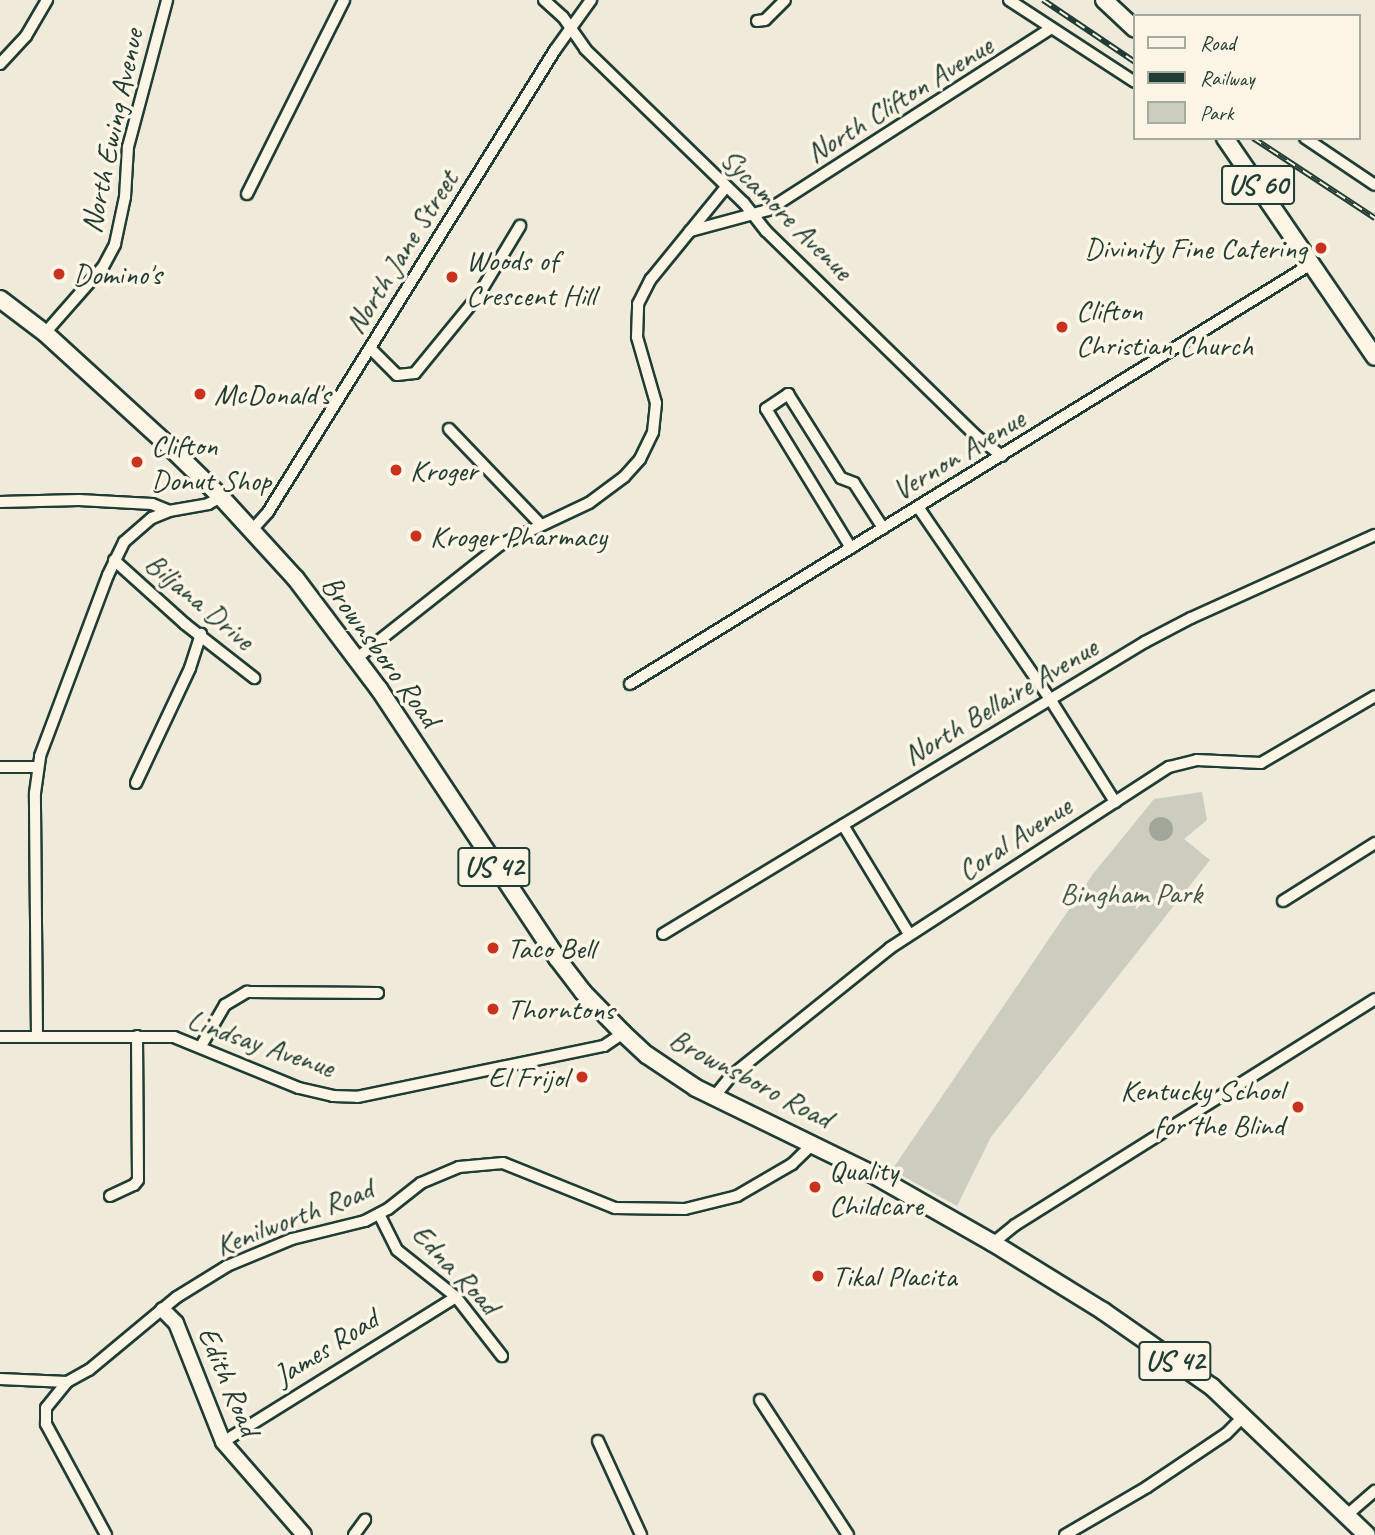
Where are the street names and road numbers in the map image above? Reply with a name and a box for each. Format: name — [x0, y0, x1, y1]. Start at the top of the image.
street label: North Ewing Avenue — [73, 26, 151, 236]
street label: North Clifton Avenue — [799, 27, 999, 171]
street label: Sycamore Avenue — [713, 140, 861, 288]
road number: US 60 — [1220, 160, 1296, 210]
street label: North Jane Street — [336, 163, 466, 341]
street label: Vernon Avenue — [885, 400, 1031, 508]
street label: Biljana Drive — [138, 545, 262, 657]
street label: Brownsboro Road — [314, 568, 448, 734]
street label: North Bellaire Avenue — [896, 629, 1104, 773]
street label: Coral Avenue — [950, 788, 1078, 888]
road number: US 42 — [457, 842, 531, 892]
street label: Lindsay Avenue — [183, 1001, 339, 1085]
street label: Brownsboro Road — [664, 1020, 838, 1136]
street label: Kenilworth Road — [210, 1171, 378, 1263]
street label: Edna Road — [404, 1216, 508, 1322]
street label: James Road — [267, 1301, 385, 1393]
street label: Edith Road — [190, 1321, 268, 1441]
road number: US 42 — [1138, 1336, 1212, 1386]

